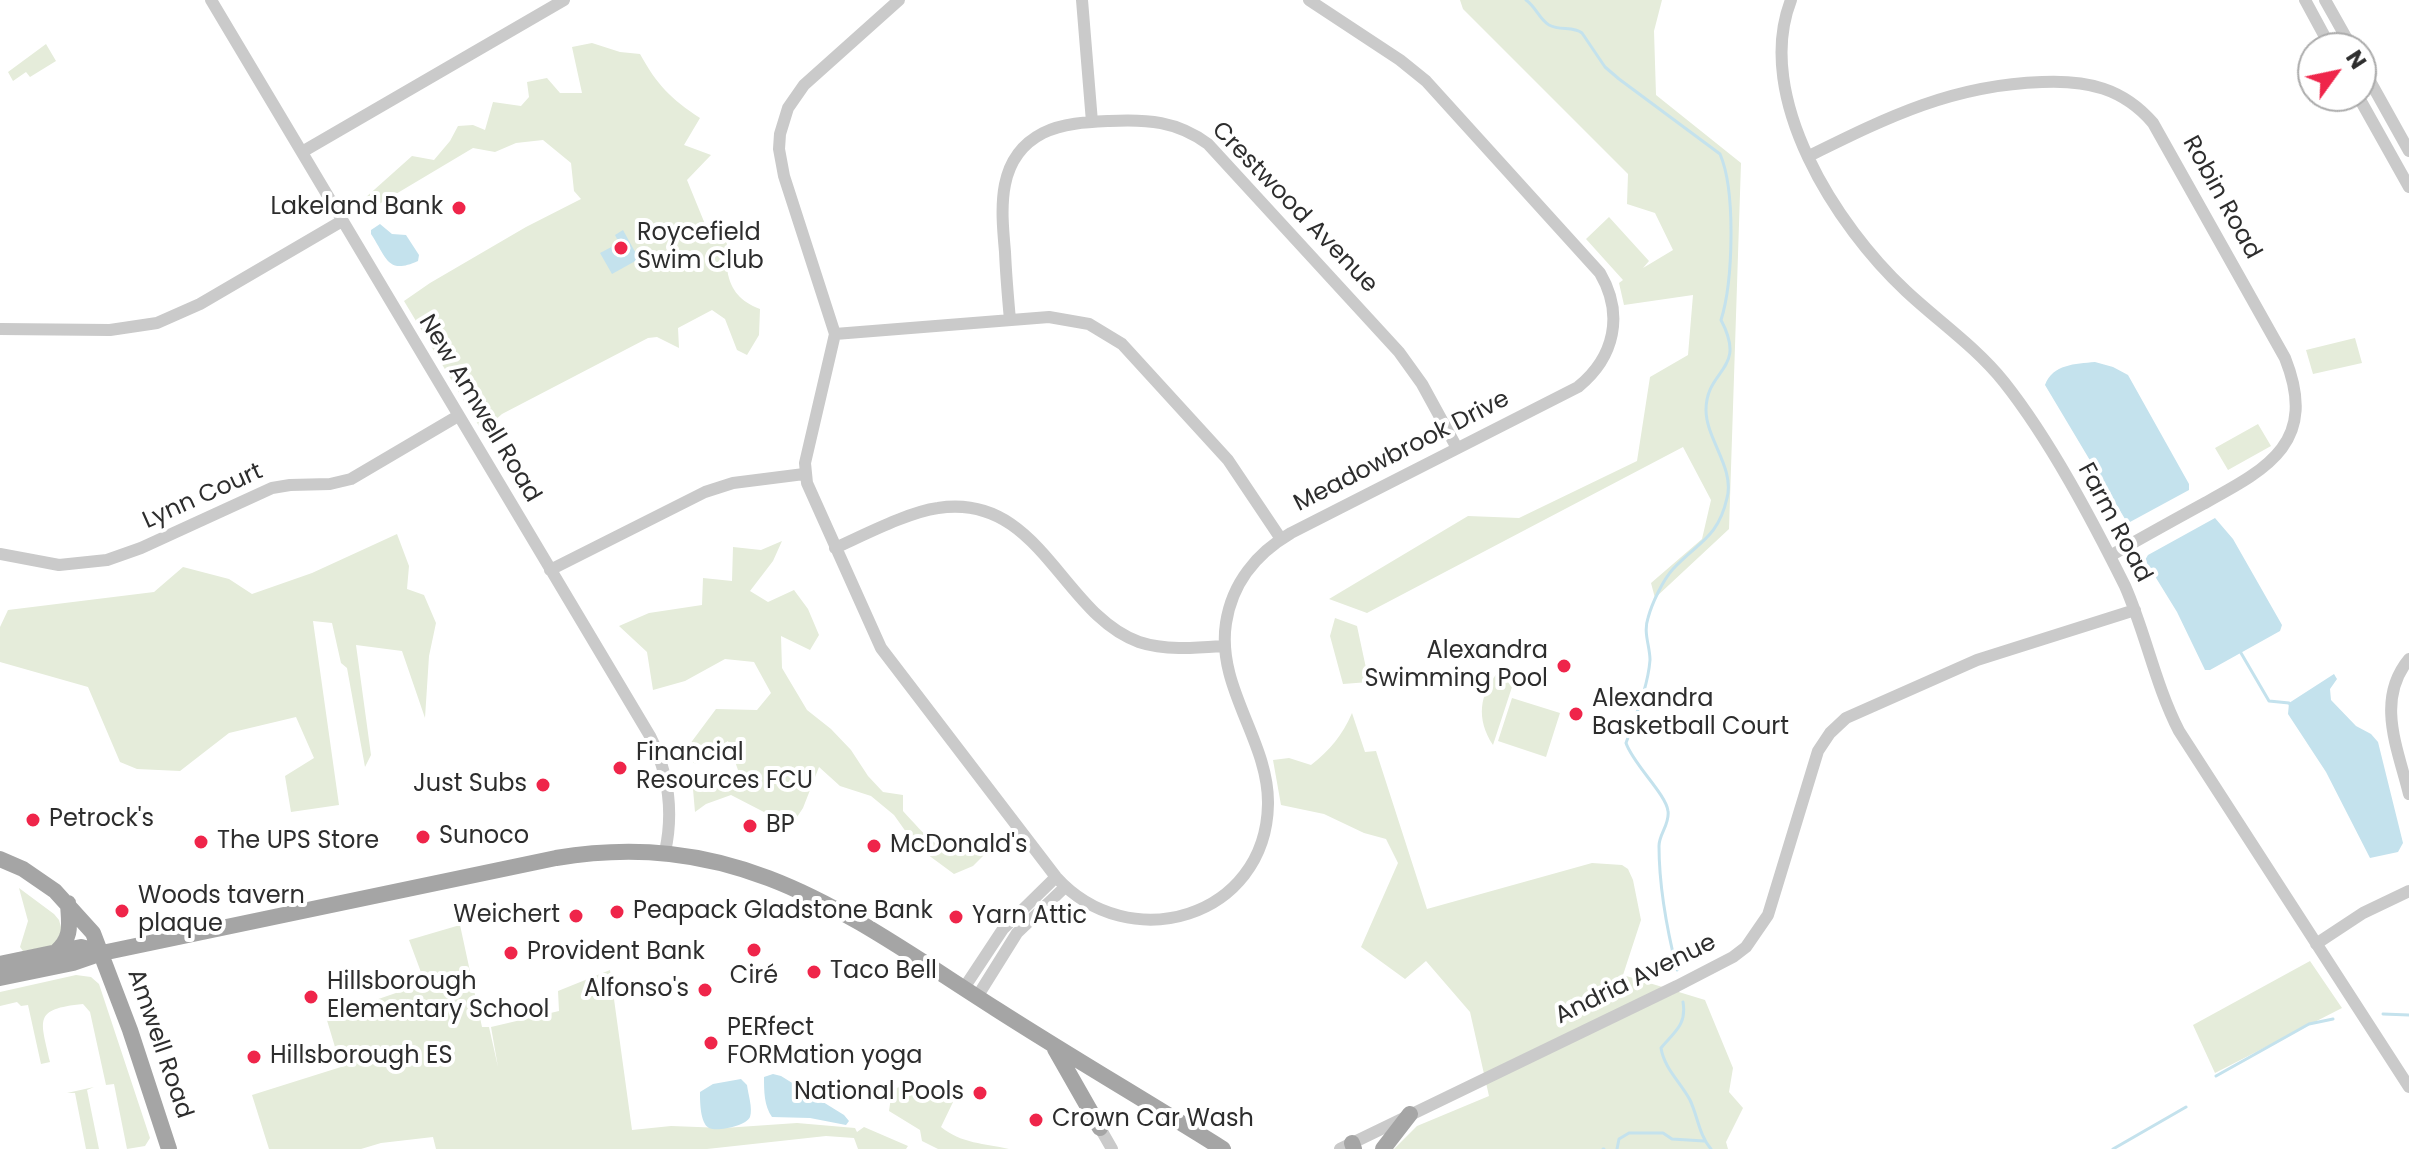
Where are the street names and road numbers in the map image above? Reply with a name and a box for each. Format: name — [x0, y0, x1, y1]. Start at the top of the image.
street label: Crestwood Avenue — [1205, 116, 1383, 300]
street label: Robin Road — [2175, 131, 2267, 265]
street label: New Amwell Road — [412, 310, 546, 508]
street label: Meadowbrook Drive — [1289, 385, 1515, 519]
street label: Lynn Court — [139, 458, 267, 536]
street label: Farm Road — [2071, 458, 2157, 588]
street label: Andria Avenue — [1551, 929, 1721, 1031]
street label: Amwell Road — [120, 966, 198, 1122]

